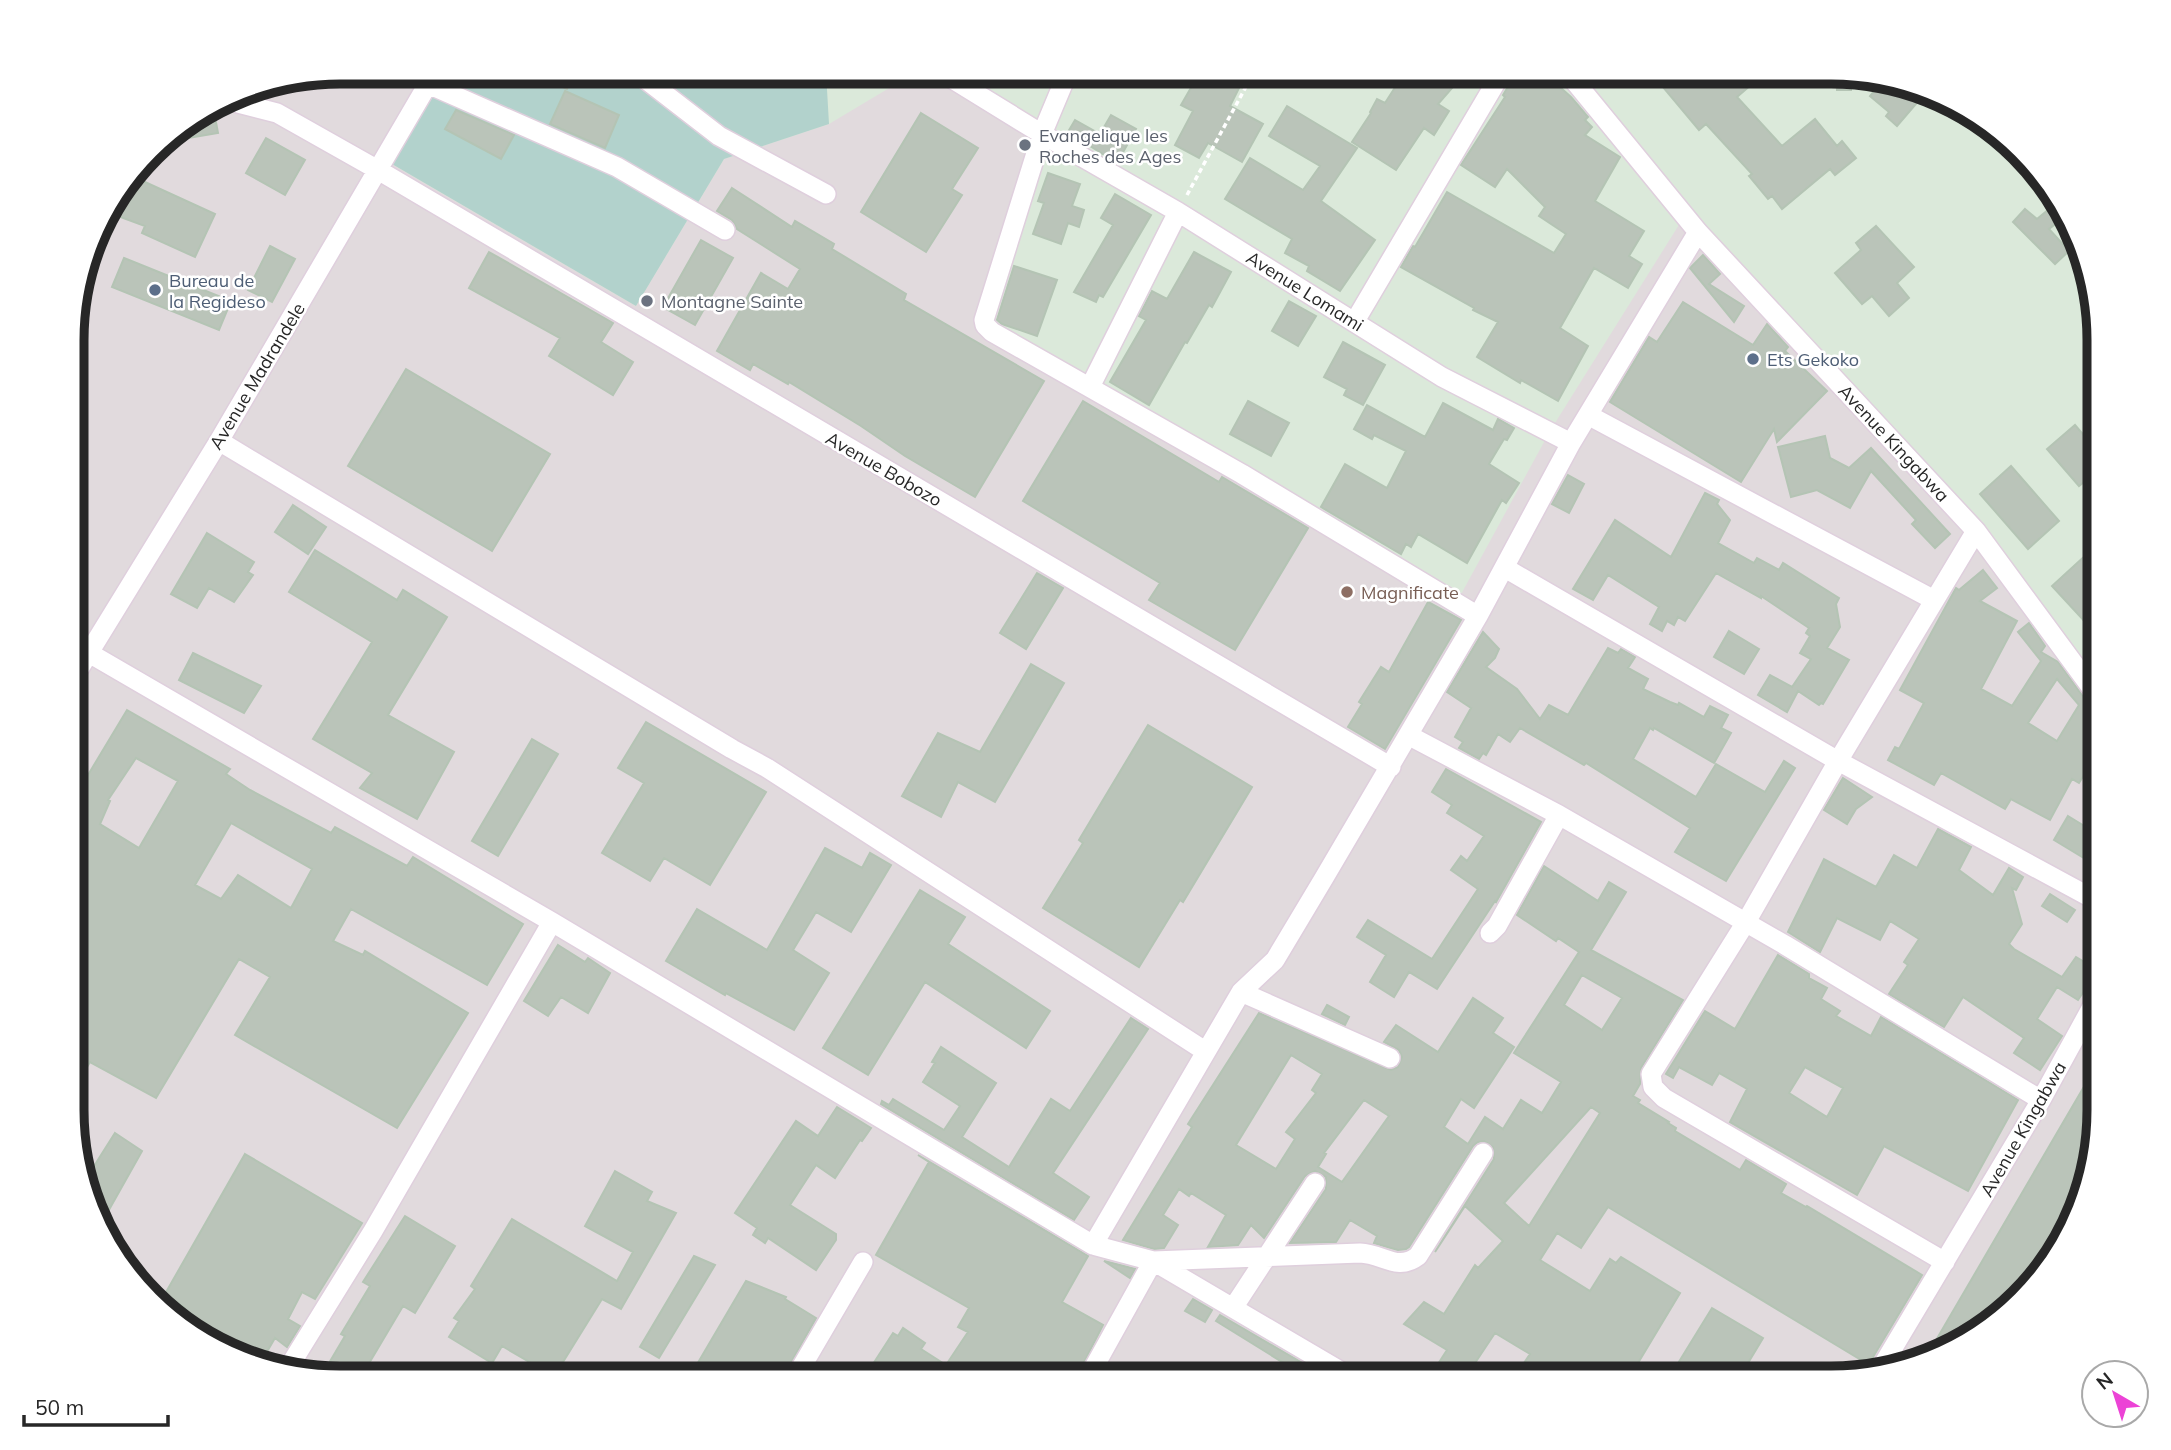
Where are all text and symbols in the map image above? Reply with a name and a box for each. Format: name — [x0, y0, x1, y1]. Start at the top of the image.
place label: Evangelique les Roches des Ages — [1039, 124, 1181, 168]
marker: Evangelique les Roches des Ages — [1017, 137, 1033, 153]
street label: Avenue Lomami — [1242, 246, 1368, 336]
place label: Bureau de la Regideso — [169, 269, 266, 313]
marker: Bureau de la Regideso — [147, 282, 163, 298]
place label: Montagne Sainte — [661, 290, 803, 313]
marker: Montagne Sainte — [639, 293, 655, 309]
street label: Avenue Madrandele — [204, 299, 310, 453]
place label: Ets Gekoko — [1767, 348, 1859, 371]
marker: Ets Gekoko — [1745, 351, 1761, 367]
street label: Avenue Kingabwa — [1834, 379, 1954, 507]
street label: Avenue Bobozo — [822, 426, 946, 512]
place label: Magnificate — [1361, 581, 1459, 604]
marker: Magnificate — [1339, 584, 1355, 600]
street label: Avenue Kingabwa — [1975, 1057, 2071, 1201]
north arrow — [2080, 1359, 2150, 1429]
text: N — [2091, 1367, 2117, 1395]
scale bar — [24, 1384, 168, 1428]
text: 50 m — [35, 1394, 84, 1420]

